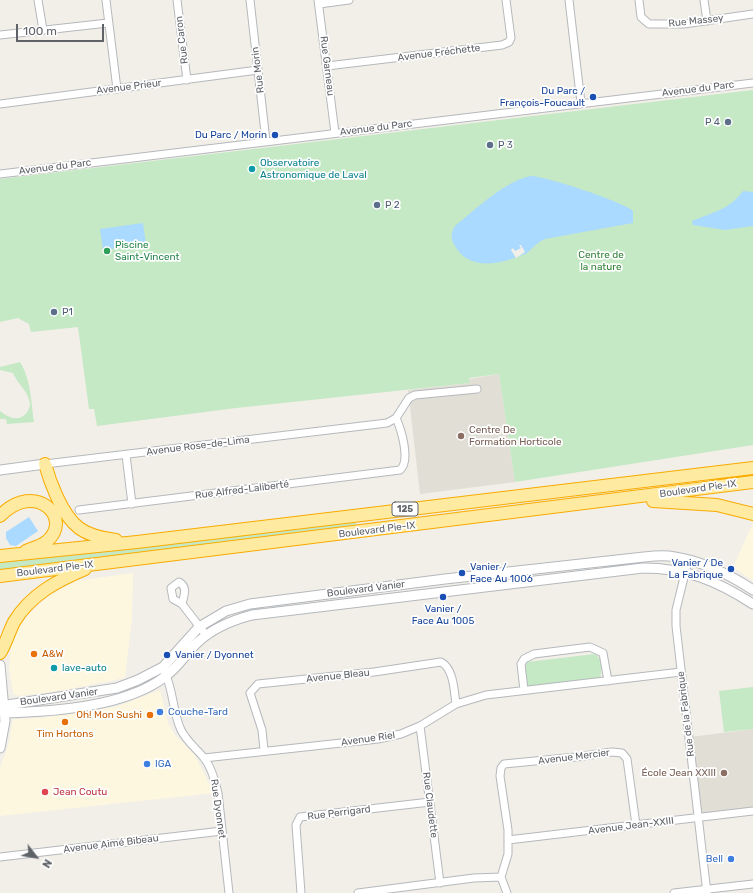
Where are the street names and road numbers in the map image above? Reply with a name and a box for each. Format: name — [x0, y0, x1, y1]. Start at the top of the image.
street label: Rue Massey — [668, 12, 724, 30]
street label: Rue Caron — [173, 15, 191, 65]
street label: Rue Garneau — [317, 36, 337, 96]
street label: Avenue Fréchette — [397, 42, 481, 64]
street label: Rue Morin — [249, 46, 267, 94]
street label: Avenue Prieur — [96, 77, 162, 97]
street label: Avenue du Parc — [661, 79, 735, 99]
street label: Avenue du Parc — [339, 118, 413, 138]
street label: Avenue du Parc — [18, 157, 92, 177]
street label: Avenue Rose-de-Lima — [146, 434, 250, 458]
street label: Rue Alfred-Laliberté — [194, 478, 290, 502]
street label: Boulevard Pie-IX — [659, 478, 737, 500]
road number: 125 — [392, 502, 418, 516]
street label: Boulevard Pie-IX — [338, 519, 416, 541]
street label: Boulevard Pie-IX — [16, 558, 94, 580]
street label: Boulevard Vanier — [326, 578, 406, 600]
street label: Avenue Bleau — [306, 667, 370, 685]
street label: Rue de la Fabrique — [675, 671, 697, 757]
street label: Boulevard Vanier — [19, 686, 99, 708]
street label: Avenue Riel — [340, 729, 396, 749]
street label: Avenue Mercier — [538, 747, 610, 767]
street label: Rue Claudette — [420, 771, 440, 839]
street label: Rue Dyonnet — [208, 778, 228, 840]
street label: Rue Perrigard — [307, 803, 371, 823]
street label: Avenue Jean-XXIII — [587, 815, 675, 837]
street label: Avenue Aimé Bibeau — [63, 832, 159, 856]

